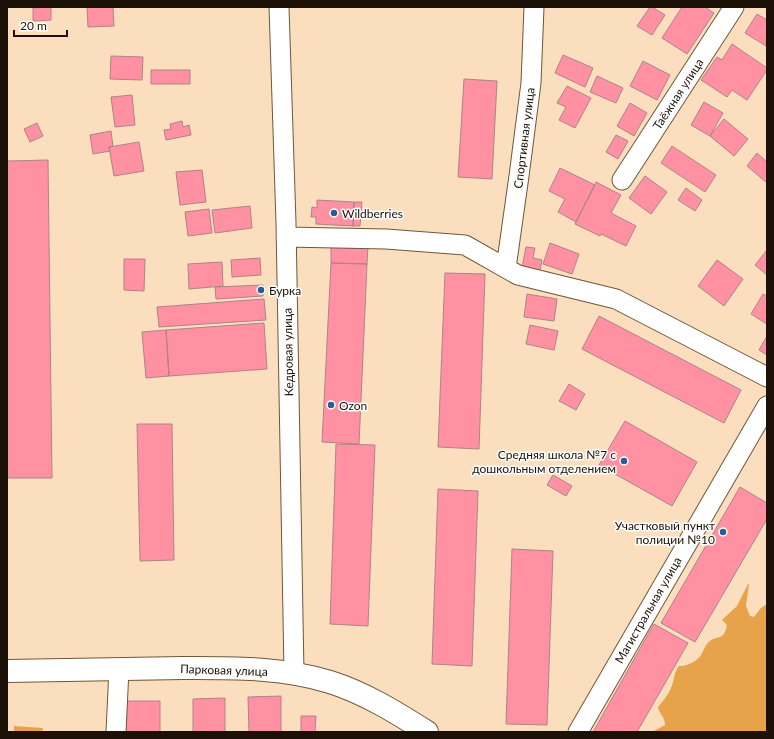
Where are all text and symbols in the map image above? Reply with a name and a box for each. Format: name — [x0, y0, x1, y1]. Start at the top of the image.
scale bar — [14, 12, 67, 38]
text: 20 m — [20, 18, 47, 33]
street label: Таёжная улица — [649, 56, 707, 132]
street label: Спортивная улица — [510, 87, 538, 189]
place label: Wildberries — [342, 206, 403, 221]
marker: Wildberries — [329, 208, 339, 218]
place label: Бурка — [269, 283, 301, 298]
marker: Бурка — [256, 285, 266, 295]
street label: Кедровая улица — [280, 308, 296, 396]
place label: Ozon — [339, 398, 367, 413]
marker: Ozon — [326, 400, 336, 410]
place label: Средняя школа №7 с дошкольным отделением — [472, 447, 616, 476]
marker: Средняя школа №7 с дошкольным отделением — [619, 456, 629, 466]
place label: Участковый пункт полиции №10 — [615, 518, 715, 547]
marker: Участковый пункт полиции №10 — [718, 527, 728, 537]
street label: Магистральная улица — [611, 554, 685, 666]
street label: Парковая улица — [180, 661, 268, 679]

